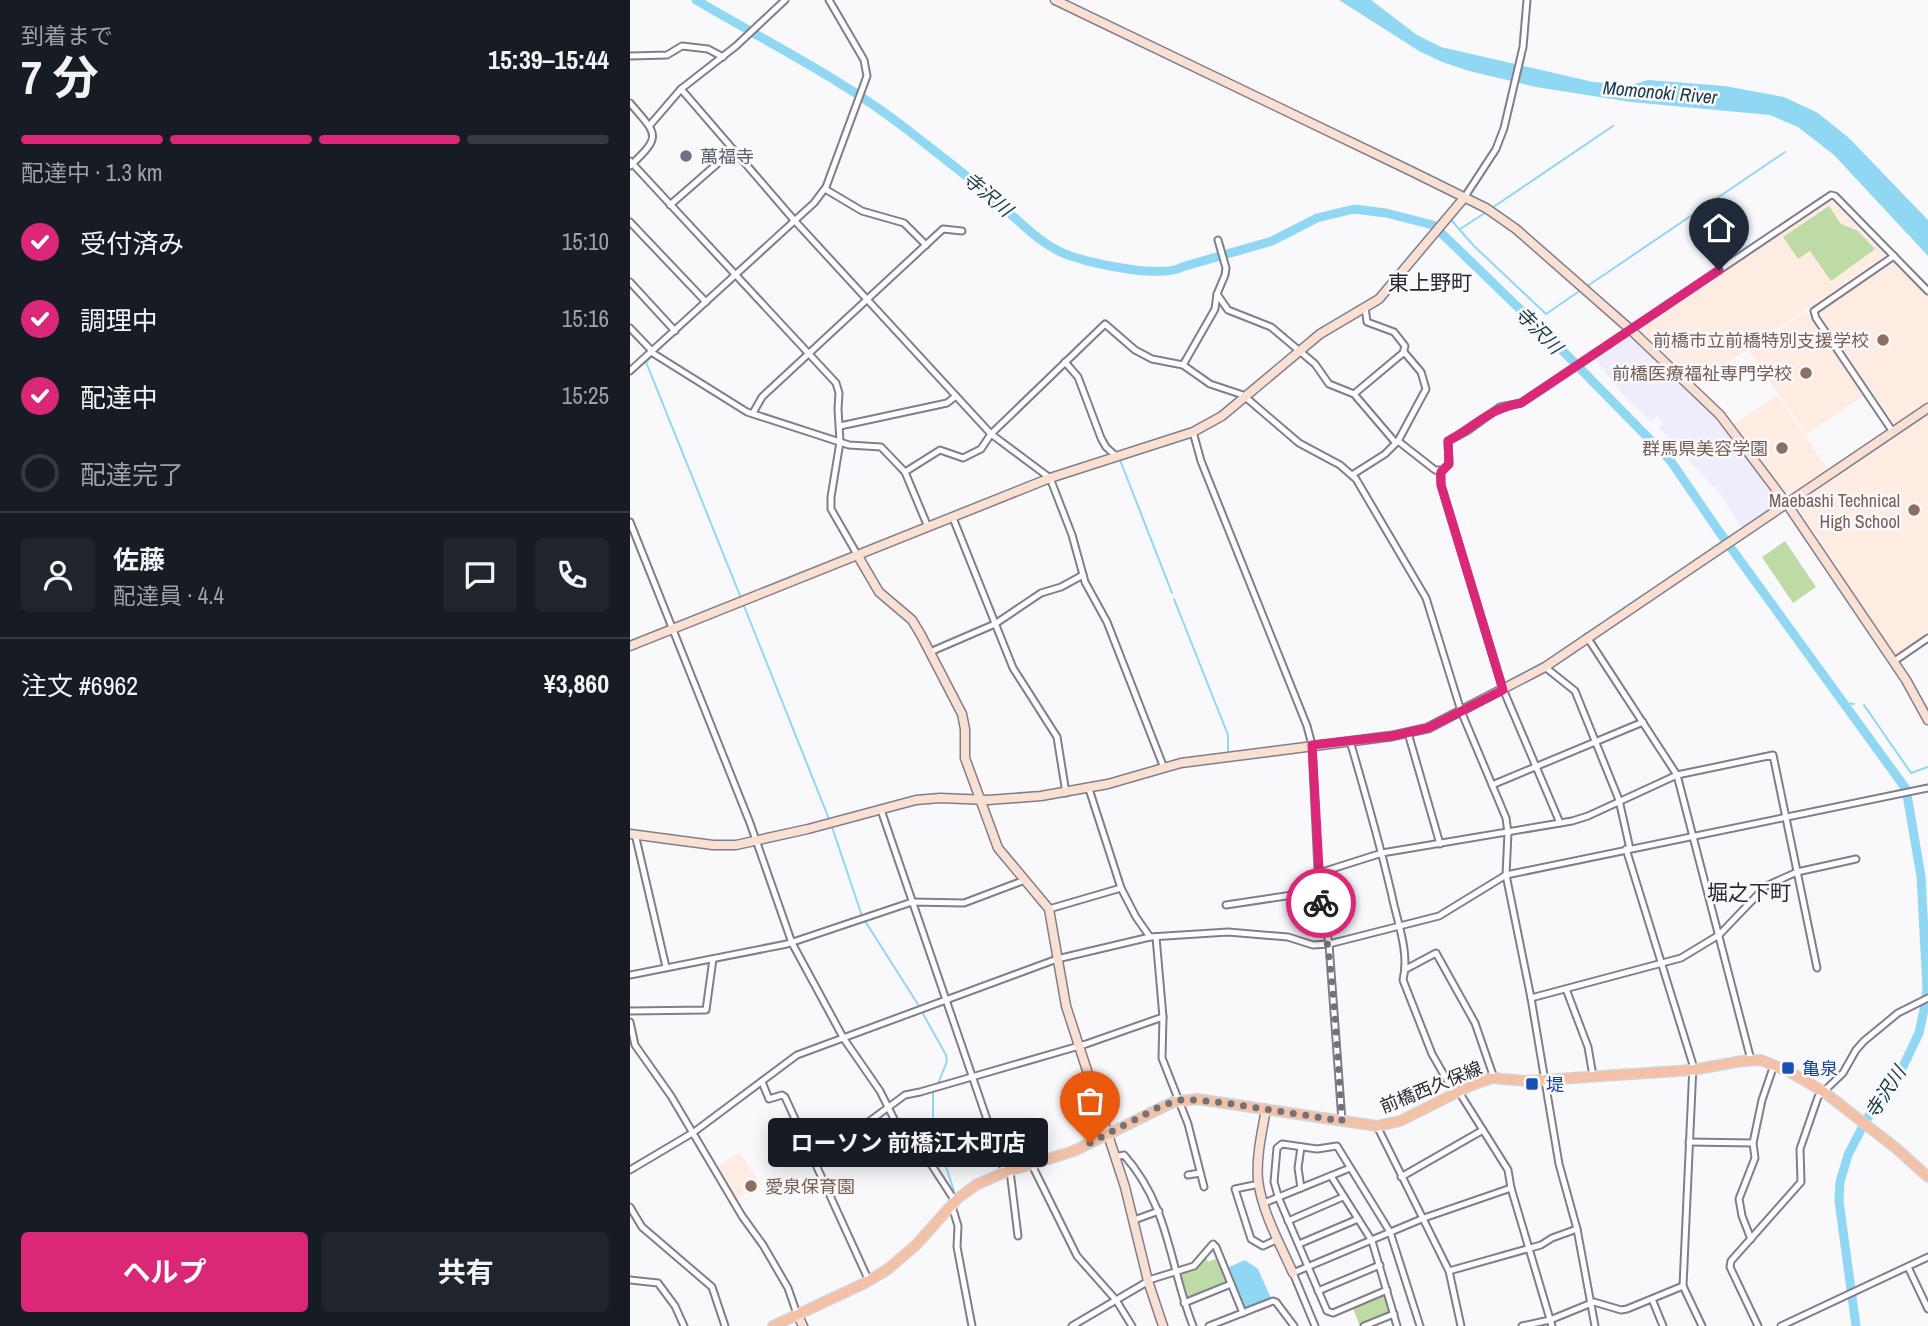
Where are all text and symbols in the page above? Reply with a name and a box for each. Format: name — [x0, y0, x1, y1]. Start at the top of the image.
text: 到着まで — [21, 20, 113, 51]
text: 15:39–15:44 — [488, 42, 609, 77]
text: 7 分 — [21, 46, 98, 108]
water label: Momonoki River — [1602, 74, 1719, 110]
place label: 萬福寺 — [700, 144, 754, 169]
marker: 萬福寺 — [678, 148, 694, 164]
text: 配達中 · 1.3 km — [21, 157, 162, 188]
water label: 寺沢川 — [958, 166, 1020, 224]
pin — [1689, 198, 1749, 270]
icon: home — [1700, 209, 1738, 247]
icon: check — [21, 223, 59, 261]
text: 受付済み — [80, 226, 184, 261]
text: 15:10 — [562, 226, 609, 257]
district label: 東上野町 — [1388, 268, 1472, 297]
icon: check — [21, 300, 59, 338]
water label: 寺沢川 — [1510, 301, 1570, 361]
text: 調理中 — [80, 303, 158, 338]
text: 15:16 — [562, 303, 609, 334]
place label: 前橋市立前橋特別支援学校 — [1653, 328, 1869, 353]
marker: 前橋市立前橋特別支援学校 — [1875, 332, 1891, 348]
place label: 前橋医療福祉専門学校 — [1612, 361, 1792, 386]
marker: 前橋医療福祉専門学校 — [1798, 365, 1814, 381]
icon: check — [21, 377, 59, 415]
text: 配達中 — [80, 380, 158, 415]
text: 15:25 — [562, 380, 609, 411]
place label: 群馬県美容学園 — [1642, 436, 1768, 461]
marker: 群馬県美容学園 — [1774, 440, 1790, 456]
text: 配達完了 — [80, 457, 184, 492]
place label: Maebashi Technical High School — [1769, 488, 1900, 534]
marker: Maebashi Technical High School — [1906, 502, 1922, 518]
button: person — [21, 538, 95, 612]
button: chat — [443, 538, 517, 612]
button: phone — [535, 538, 609, 612]
text: 佐藤 — [113, 542, 165, 577]
text: 配達員 · 4.4 — [113, 580, 224, 611]
text: ¥3,860 — [544, 666, 609, 701]
text: 注文 #6962 — [21, 668, 138, 703]
courier — [1286, 868, 1356, 938]
district label: 堀之下町 — [1707, 878, 1791, 907]
icon: bike — [1302, 884, 1340, 922]
street label: 前橋西久保線 — [1376, 1055, 1486, 1119]
place label: 亀泉 — [1802, 1056, 1838, 1081]
water label: 寺沢川 — [1859, 1059, 1913, 1123]
marker: 亀泉 — [1780, 1060, 1796, 1076]
pin — [1060, 1071, 1120, 1143]
place label: 堤 — [1546, 1072, 1564, 1097]
marker: 堤 — [1524, 1076, 1540, 1092]
icon: bag — [1071, 1082, 1109, 1120]
callout: ローソン 前橋江木町店 — [768, 1118, 1048, 1168]
text: ローソン 前橋江木町店 — [790, 1127, 1026, 1158]
place label: 愛泉保育園 — [765, 1174, 855, 1199]
marker: 愛泉保育園 — [743, 1178, 759, 1194]
button: ヘルプ — [21, 1232, 308, 1312]
button: 共有 — [322, 1232, 609, 1312]

